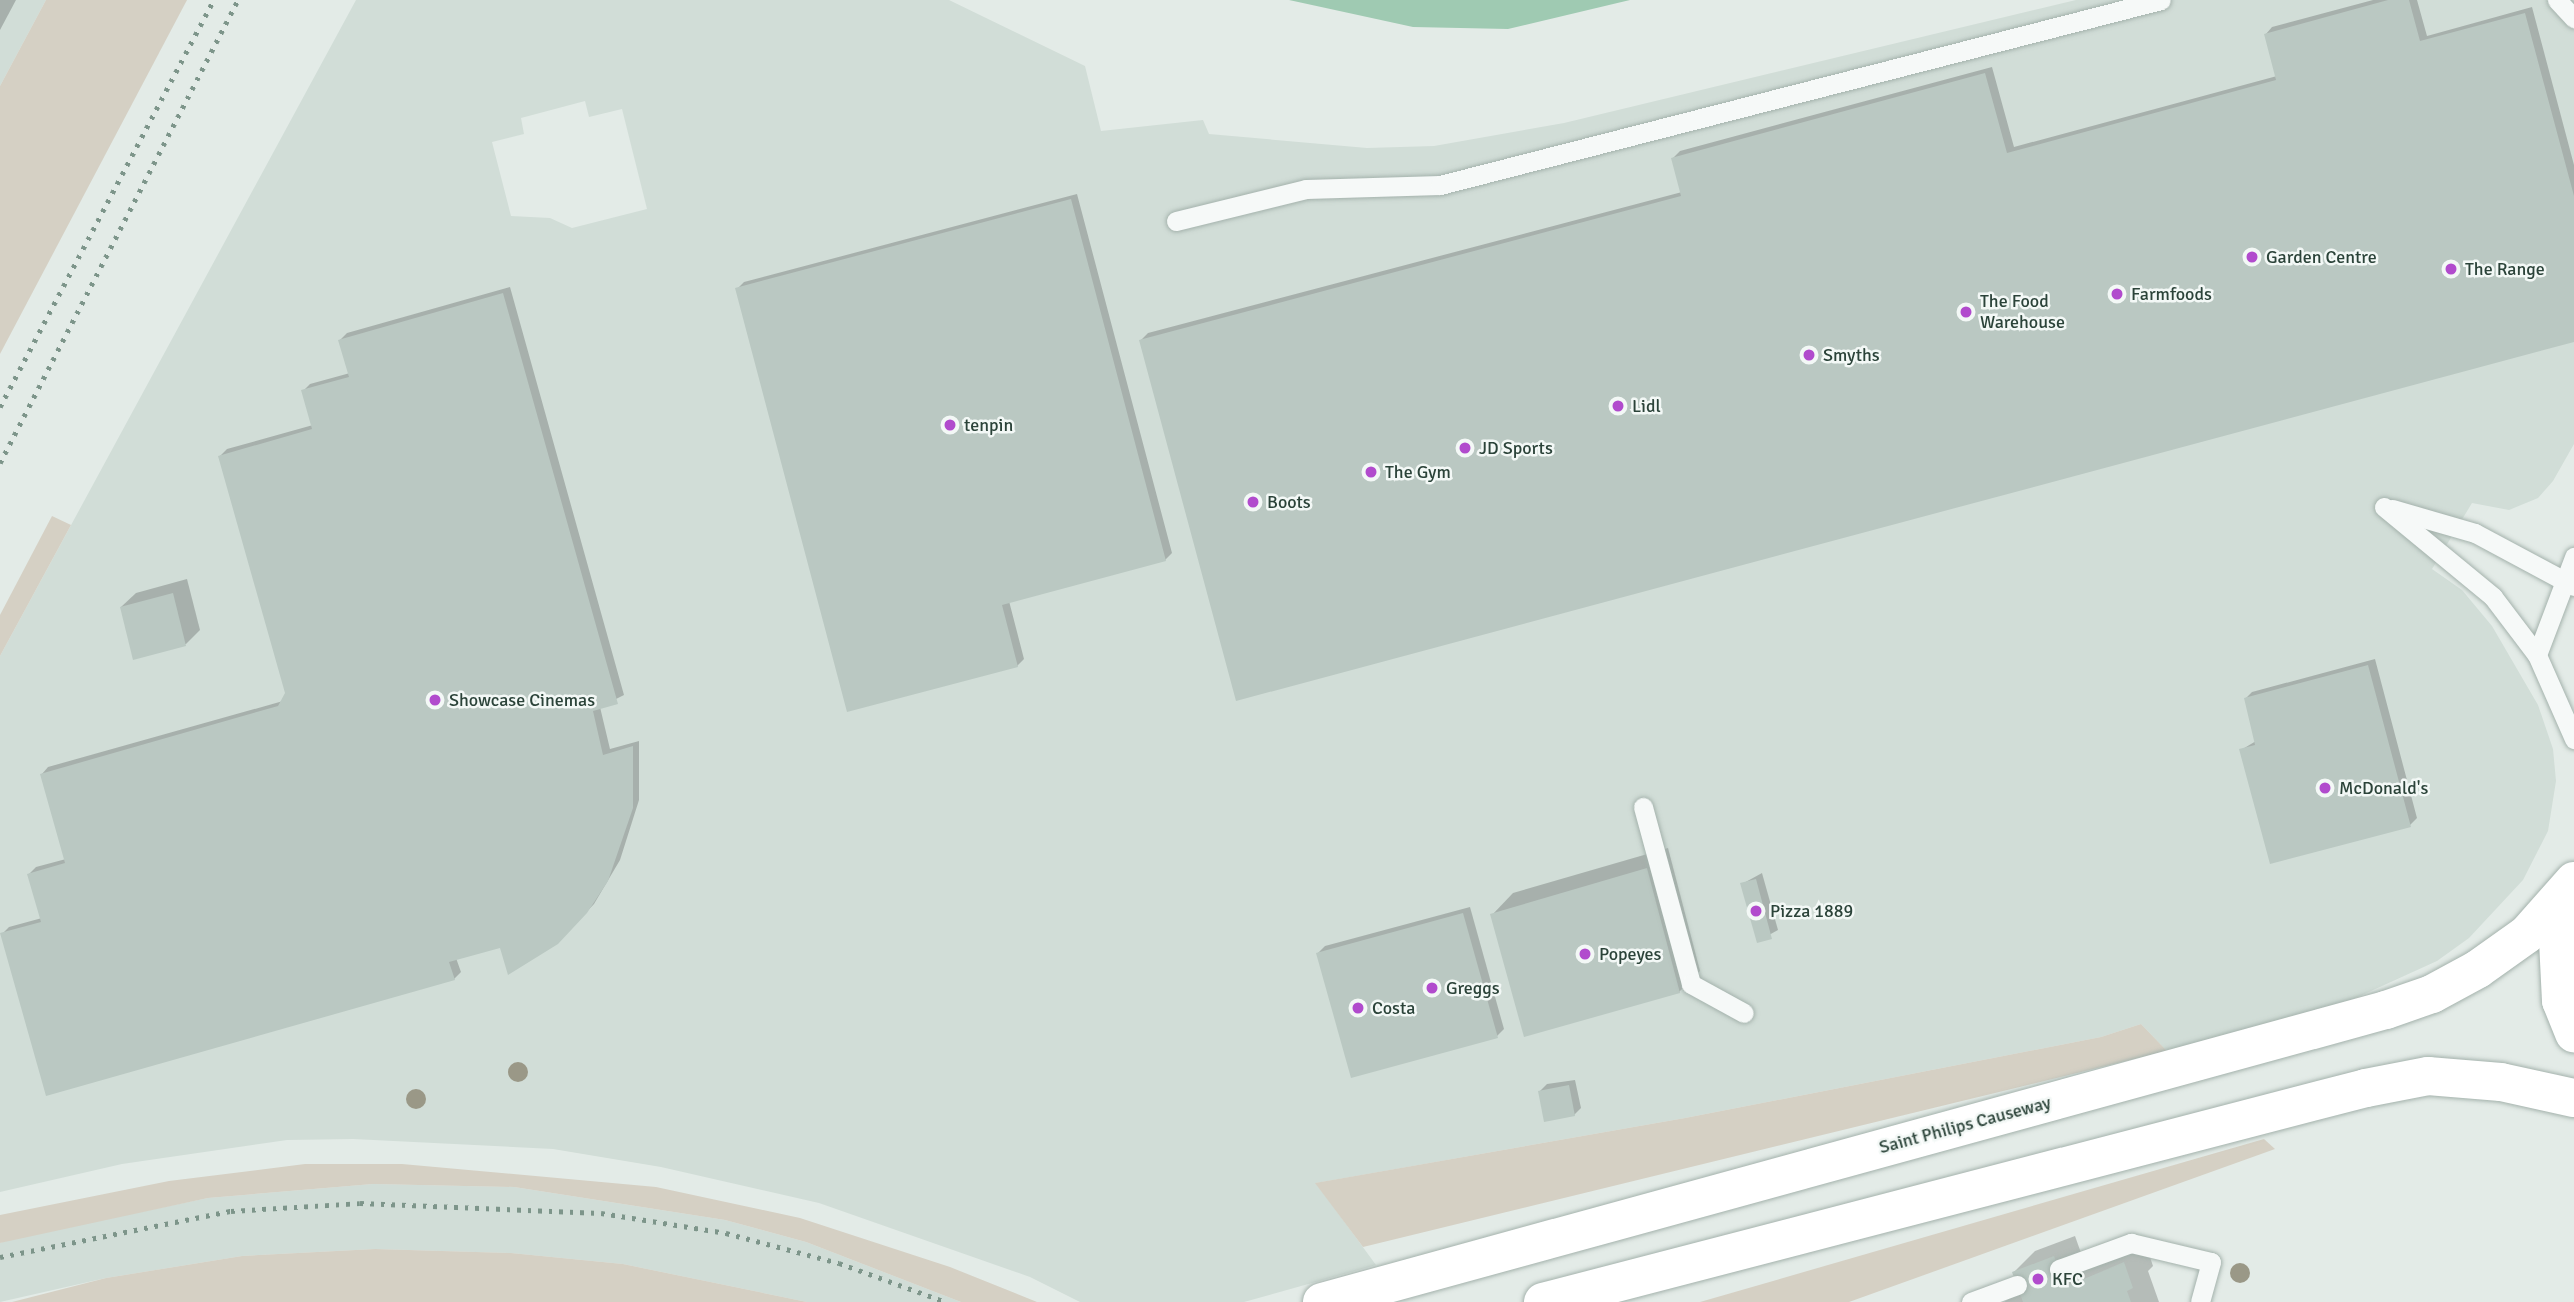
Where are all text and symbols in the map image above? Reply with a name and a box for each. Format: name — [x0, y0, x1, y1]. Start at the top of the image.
place label: Garden Centre — [2266, 246, 2377, 268]
marker: Garden Centre — [2244, 249, 2260, 265]
place label: The Range — [2465, 258, 2545, 280]
marker: The Range — [2443, 261, 2459, 277]
place label: Farmfoods — [2131, 283, 2212, 305]
marker: Farmfoods — [2109, 286, 2125, 302]
place label: The Food Warehouse — [1980, 291, 2065, 334]
marker: The Food Warehouse — [1958, 304, 1974, 320]
place label: Smyths — [1823, 344, 1880, 366]
marker: Smyths — [1801, 347, 1817, 363]
place label: Lidl — [1632, 395, 1661, 417]
marker: Lidl — [1610, 398, 1626, 414]
place label: tenpin — [964, 414, 1013, 436]
marker: tenpin — [942, 417, 958, 433]
place label: JD Sports — [1479, 437, 1553, 459]
marker: JD Sports — [1457, 440, 1473, 456]
place label: The Gym — [1385, 461, 1451, 483]
marker: The Gym — [1363, 464, 1379, 480]
place label: Boots — [1267, 491, 1311, 513]
marker: Boots — [1245, 494, 1261, 510]
place label: Showcase Cinemas — [449, 689, 595, 711]
marker: Showcase Cinemas — [427, 692, 443, 708]
place label: McDonald's — [2339, 777, 2428, 799]
marker: McDonald's — [2317, 780, 2333, 796]
place label: Pizza 1889 — [1770, 900, 1853, 922]
marker: Pizza 1889 — [1748, 903, 1764, 919]
place label: Popeyes — [1599, 943, 1661, 965]
marker: Popeyes — [1577, 946, 1593, 962]
place label: Greggs — [1446, 977, 1500, 999]
marker: Greggs — [1424, 980, 1440, 996]
place label: Costa — [1372, 997, 1415, 1019]
marker: Costa — [1350, 1000, 1366, 1016]
street label: Saint Philips Causeway — [1877, 1092, 2053, 1158]
place label: KFC — [2052, 1268, 2083, 1290]
marker: KFC — [2030, 1271, 2046, 1287]

